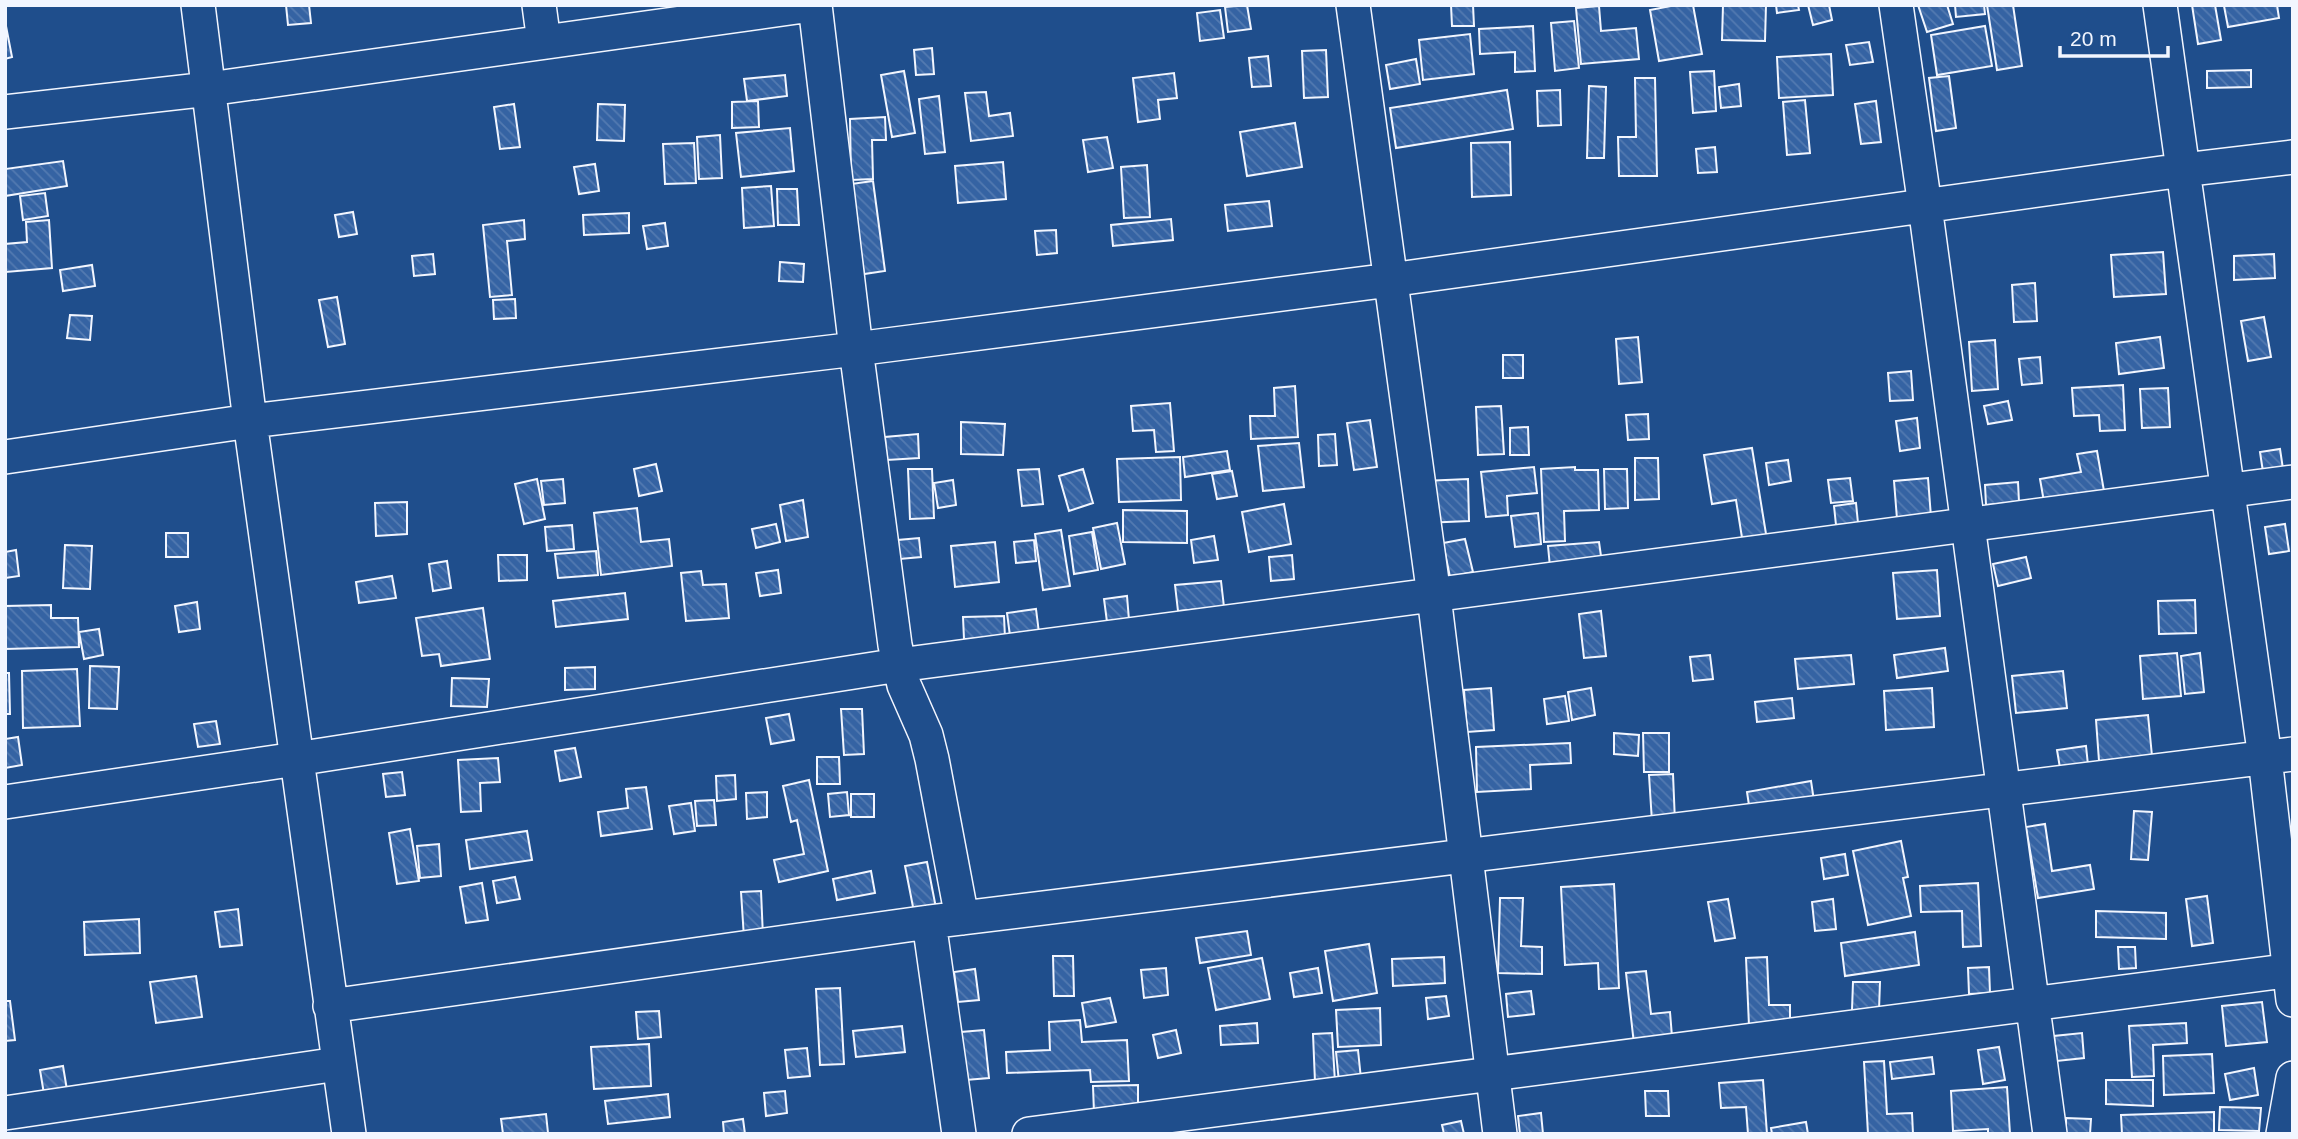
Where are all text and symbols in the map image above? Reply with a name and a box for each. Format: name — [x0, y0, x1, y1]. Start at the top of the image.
scale bar — [2060, 14, 2168, 58]
text: 20 m — [2070, 27, 2117, 50]

